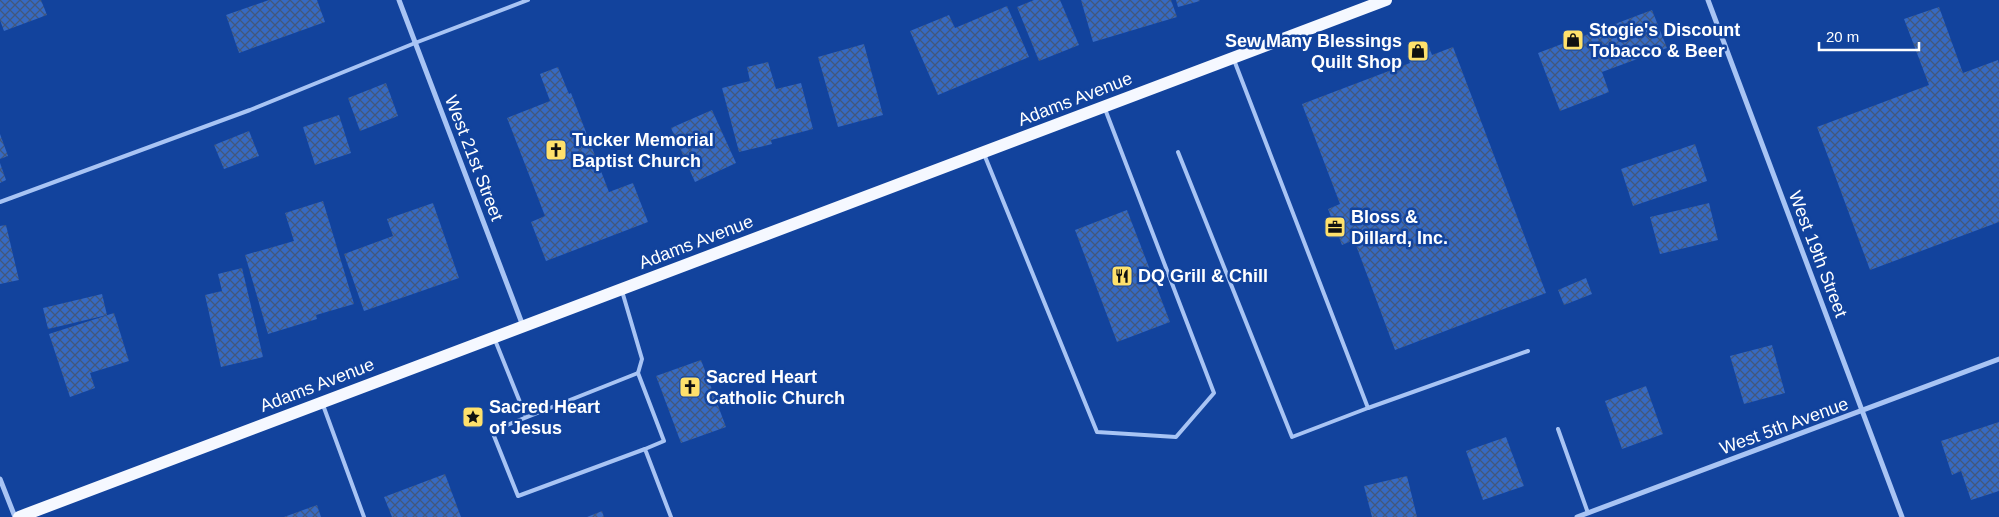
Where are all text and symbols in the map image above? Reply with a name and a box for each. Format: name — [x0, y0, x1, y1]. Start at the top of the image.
place label: Stogie's Discount Tobacco & Beer — [1589, 20, 1740, 61]
scale bar — [1819, 20, 1919, 52]
shop icon: Stogie's Discount Tobacco & Beer — [1561, 28, 1585, 52]
text: 20 m — [1826, 28, 1859, 45]
place label: Sew Many Blessings Quilt Shop — [1225, 31, 1402, 72]
shop icon: Sew Many Blessings Quilt Shop — [1406, 39, 1430, 63]
street label: Adams Avenue — [1015, 68, 1135, 130]
street label: West 21st Street — [441, 92, 507, 224]
place label: Tucker Memorial Baptist Church — [572, 130, 714, 171]
church icon: Tucker Memorial Baptist Church — [544, 138, 568, 162]
street label: West 19th Street — [1785, 188, 1851, 320]
place label: Bloss & Dillard, Inc. — [1351, 207, 1448, 248]
street label: Adams Avenue — [636, 211, 756, 273]
office icon: Bloss & Dillard, Inc. — [1323, 215, 1347, 239]
restaurant icon: DQ Grill & Chill — [1110, 264, 1134, 288]
place label: DQ Grill & Chill — [1138, 266, 1268, 286]
street label: Adams Avenue — [257, 354, 377, 416]
place label: Sacred Heart Catholic Church — [706, 367, 845, 408]
church icon: Sacred Heart Catholic Church — [678, 375, 702, 399]
street label: West 5th Avenue — [1717, 393, 1851, 459]
place label: Sacred Heart of Jesus — [489, 397, 600, 438]
place icon: Sacred Heart of Jesus — [461, 405, 485, 429]

